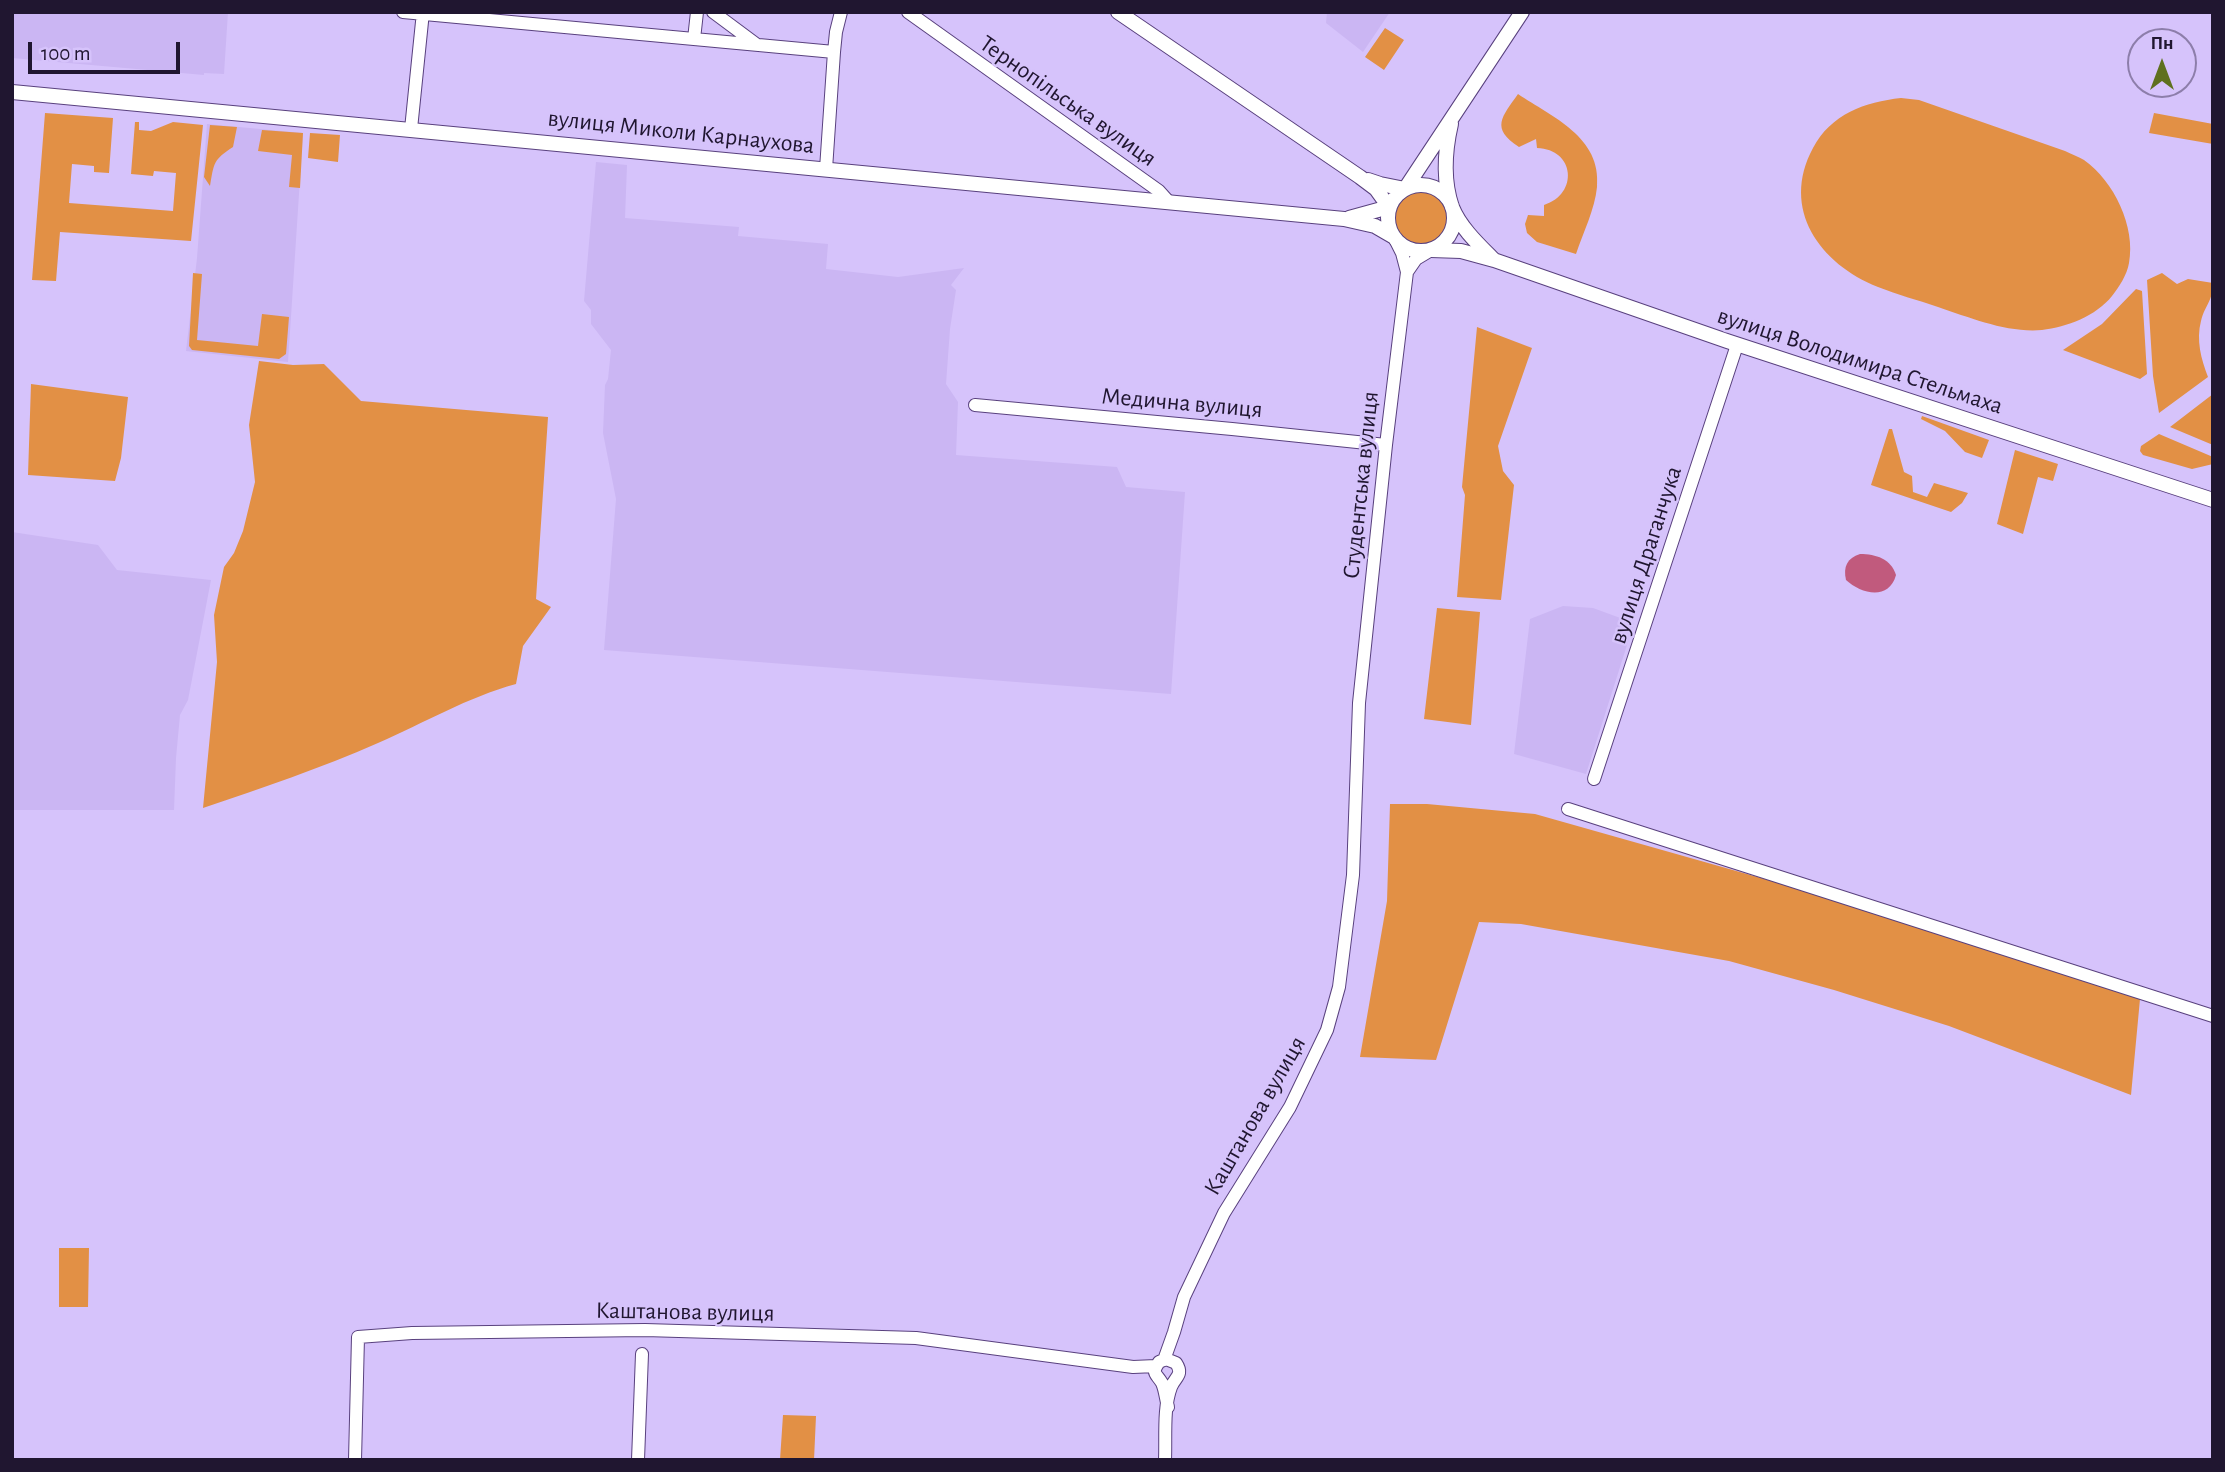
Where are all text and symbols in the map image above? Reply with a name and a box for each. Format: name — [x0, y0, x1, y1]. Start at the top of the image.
scale bar — [32, 28, 184, 72]
north arrow — [2127, 28, 2197, 98]
street label: Тернопільська вулиця — [974, 29, 1162, 173]
text: Пн — [2150, 34, 2174, 53]
text: 100 m — [41, 43, 91, 64]
street label: вулиця Миколи Карнаухова — [546, 104, 816, 160]
street label: вулиця Володимира Стельмаха — [1714, 301, 2006, 421]
street label: Медична вулиця — [1100, 382, 1264, 424]
street label: Студентська вулиця — [1337, 390, 1385, 580]
street label: вулиця Драганчука — [1604, 463, 1688, 647]
street label: Каштанова вулиця — [1198, 1031, 1312, 1201]
street label: Каштанова вулиця — [595, 1296, 775, 1328]

